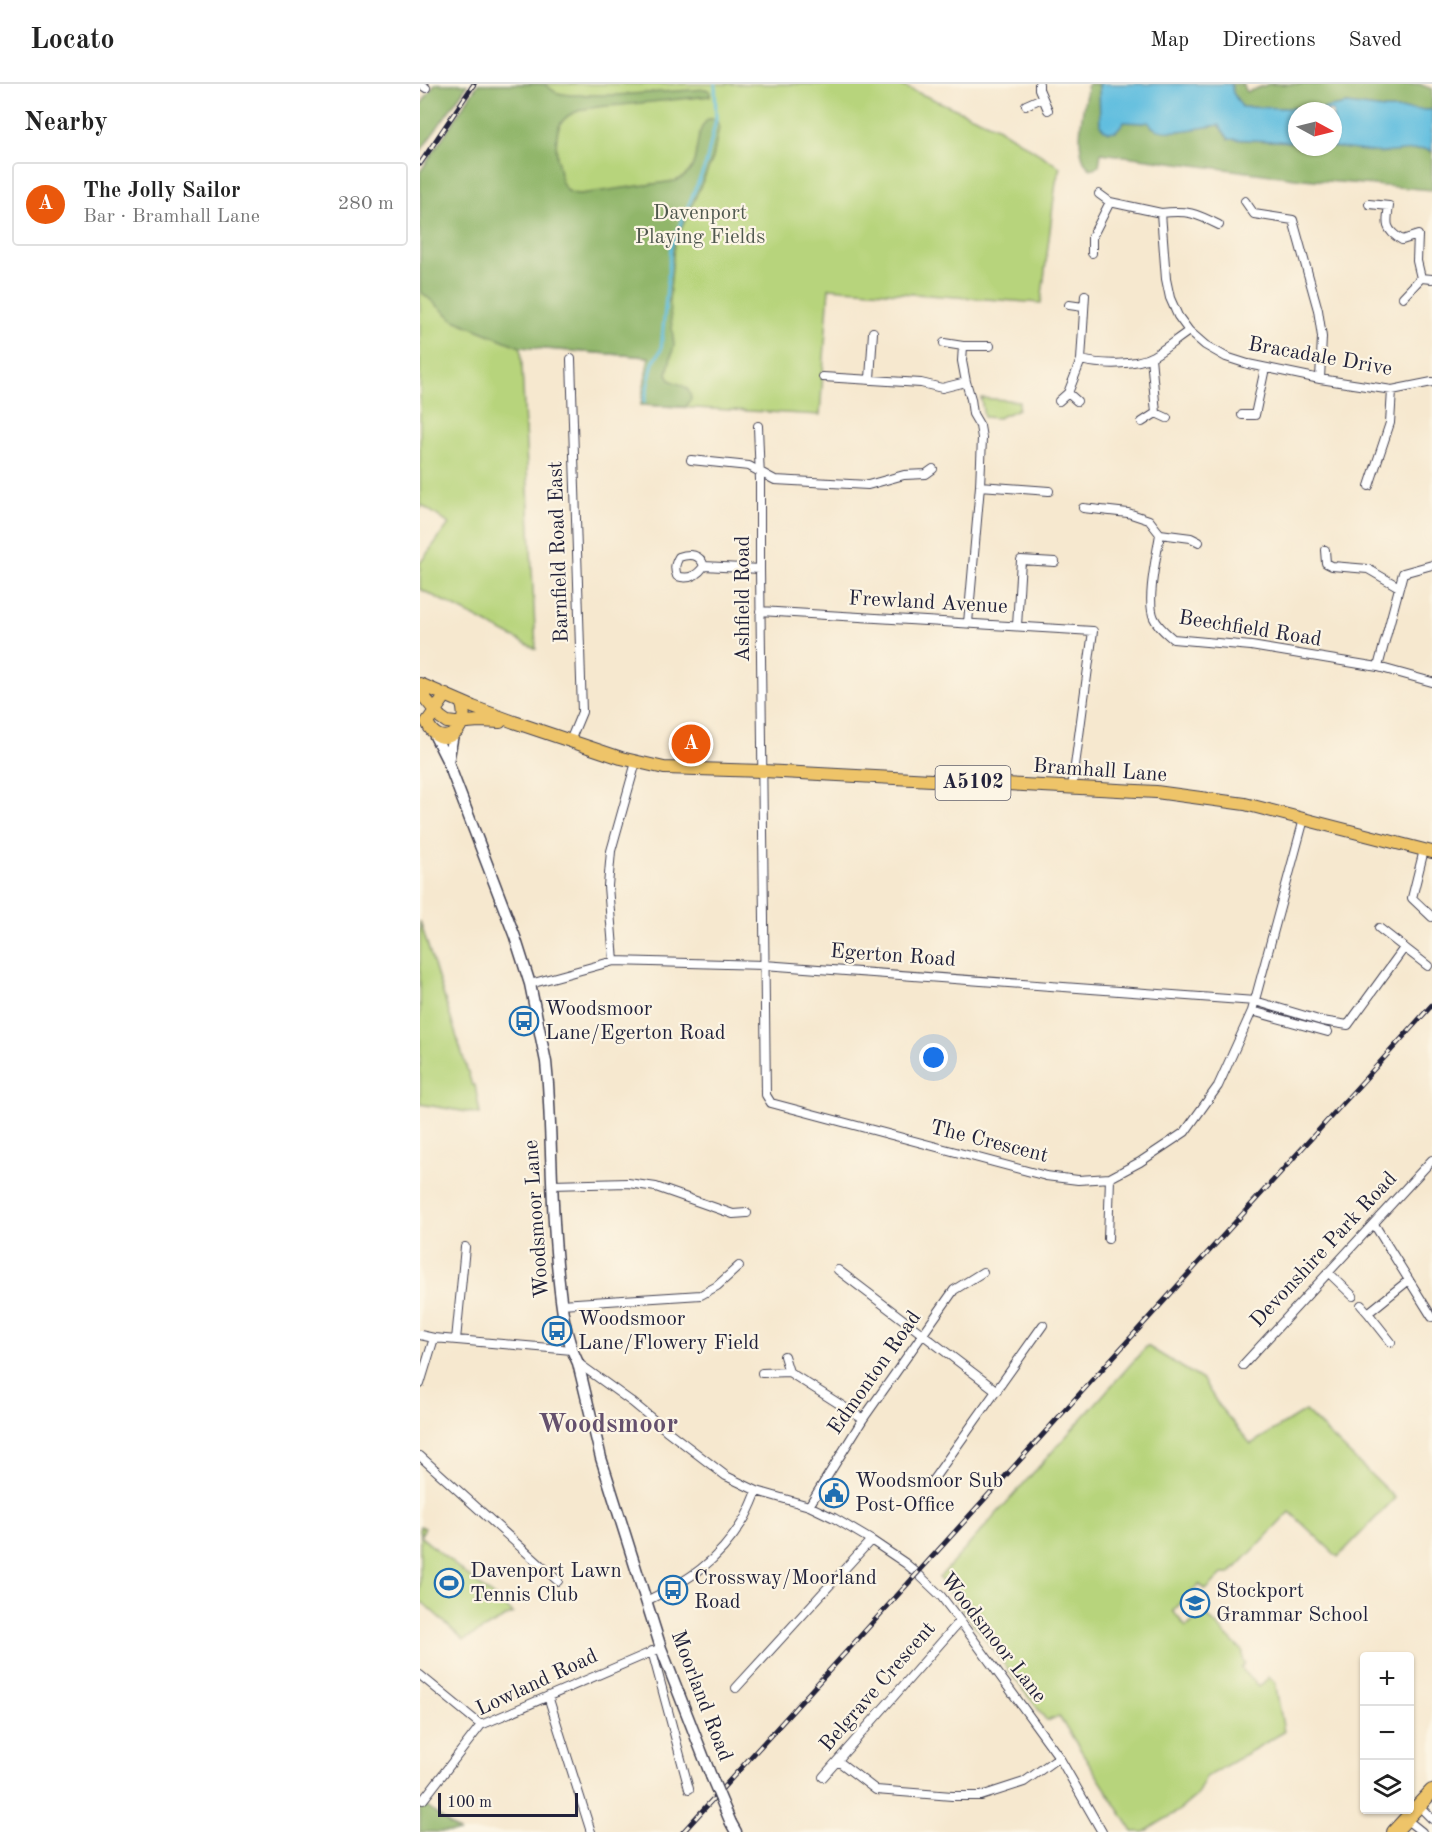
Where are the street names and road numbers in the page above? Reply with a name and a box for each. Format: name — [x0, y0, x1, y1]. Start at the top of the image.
street label: Bracadale Drive — [1246, 334, 1394, 380]
street label: Barnfield Road East — [545, 461, 573, 643]
street label: Ashfield Road — [733, 536, 754, 662]
street label: Frewland Avenue — [848, 588, 1008, 618]
street label: Beechfield Road — [1177, 607, 1323, 651]
street label: Bramhall Lane — [1032, 756, 1168, 786]
road number: A5102 — [936, 766, 1010, 800]
street label: Egerton Road — [829, 941, 957, 971]
street label: The Crescent — [928, 1117, 1050, 1167]
street label: Woodsmoor Lane — [521, 1139, 553, 1299]
street label: Devonshire Park Road — [1247, 1168, 1401, 1332]
street label: Edmonton Road — [825, 1307, 925, 1439]
street label: Woodsmoor Lane — [936, 1569, 1050, 1707]
street label: Belgrave Crescent — [816, 1618, 940, 1756]
street label: Moorland Road — [666, 1628, 736, 1764]
street label: Lowland Road — [473, 1646, 601, 1720]

